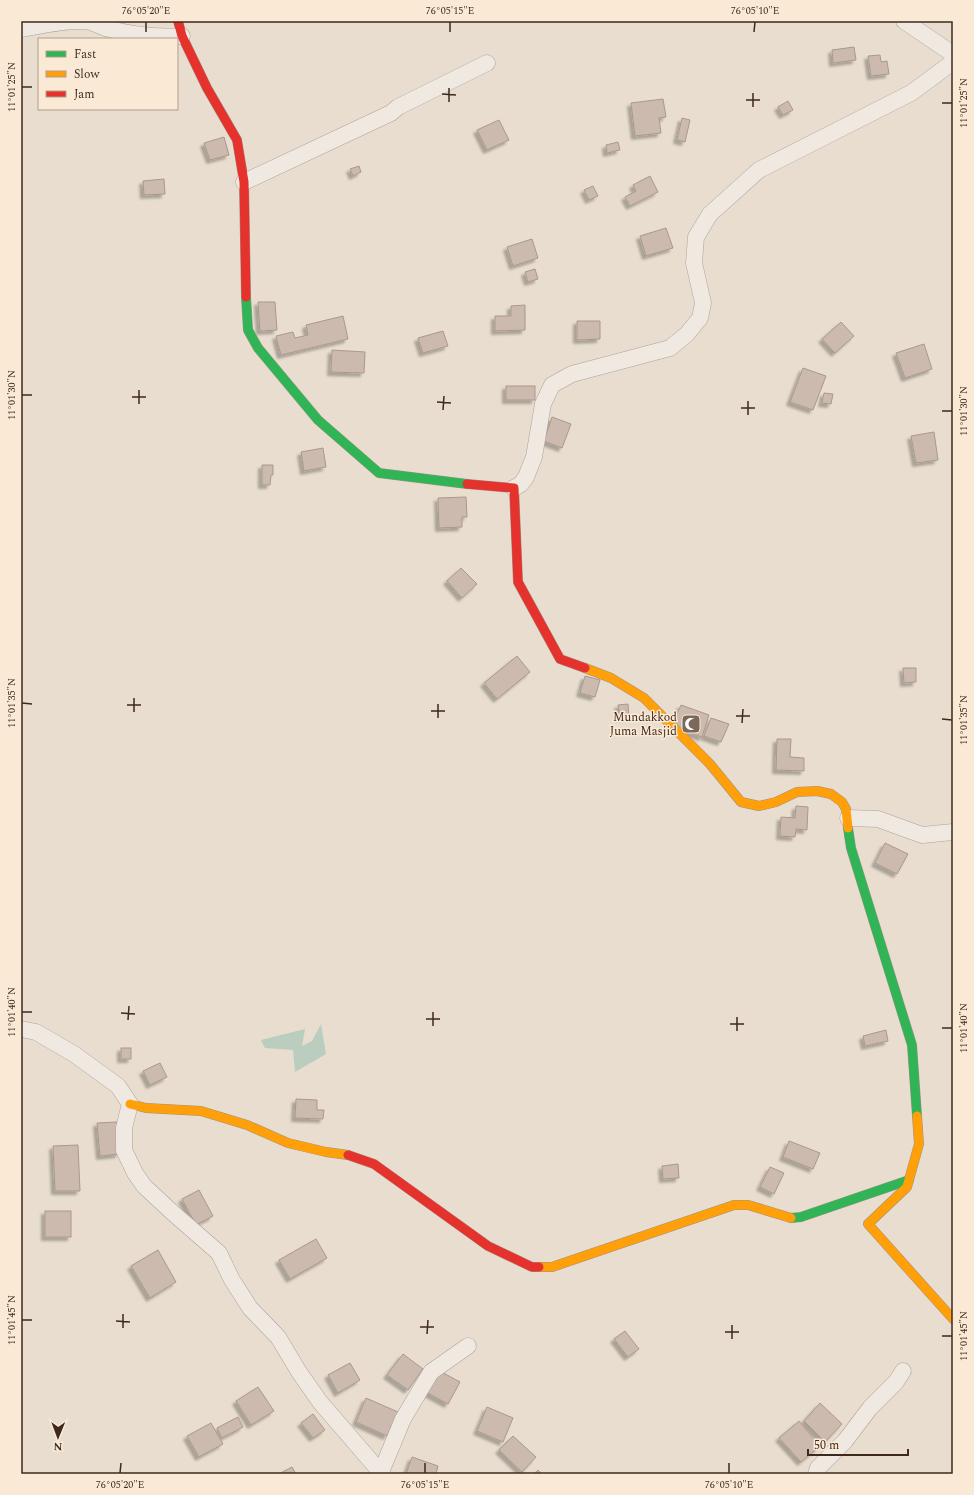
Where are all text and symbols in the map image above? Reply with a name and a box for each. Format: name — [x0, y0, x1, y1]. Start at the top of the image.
text: 76°05'20"E — [122, 3, 170, 19]
text: 76°05'15"E — [426, 3, 474, 19]
text: 76°05'10"E — [731, 3, 779, 19]
legend — [38, 38, 178, 110]
text: Fast — [74, 45, 96, 64]
text: 11°01'25"N — [4, 62, 20, 112]
text: Slow — [74, 65, 100, 84]
text: 11°01'25"N — [956, 78, 972, 128]
text: Jam — [74, 85, 95, 104]
text: 11°01'30"N — [4, 370, 20, 420]
text: 11°01'30"N — [956, 386, 972, 436]
text: 11°01'35"N — [4, 678, 20, 728]
text: 11°01'35"N — [956, 695, 972, 745]
place label: Mundakkod Juma Masjid — [610, 708, 677, 741]
mosque icon: Mundakkod Juma Masjid — [680, 713, 702, 735]
text: 11°01'40"N — [4, 987, 20, 1037]
text: 11°01'40"N — [956, 1003, 972, 1053]
text: 11°01'45"N — [4, 1295, 20, 1345]
text: 11°01'45"N — [956, 1311, 972, 1361]
north arrow — [38, 1417, 78, 1457]
scale bar — [808, 1431, 908, 1457]
text: 50 m — [814, 1436, 839, 1455]
text: N — [53, 1438, 62, 1455]
text: 76°05'20"E — [96, 1477, 144, 1493]
text: 76°05'15"E — [401, 1477, 449, 1493]
text: 76°05'10"E — [705, 1477, 753, 1493]

